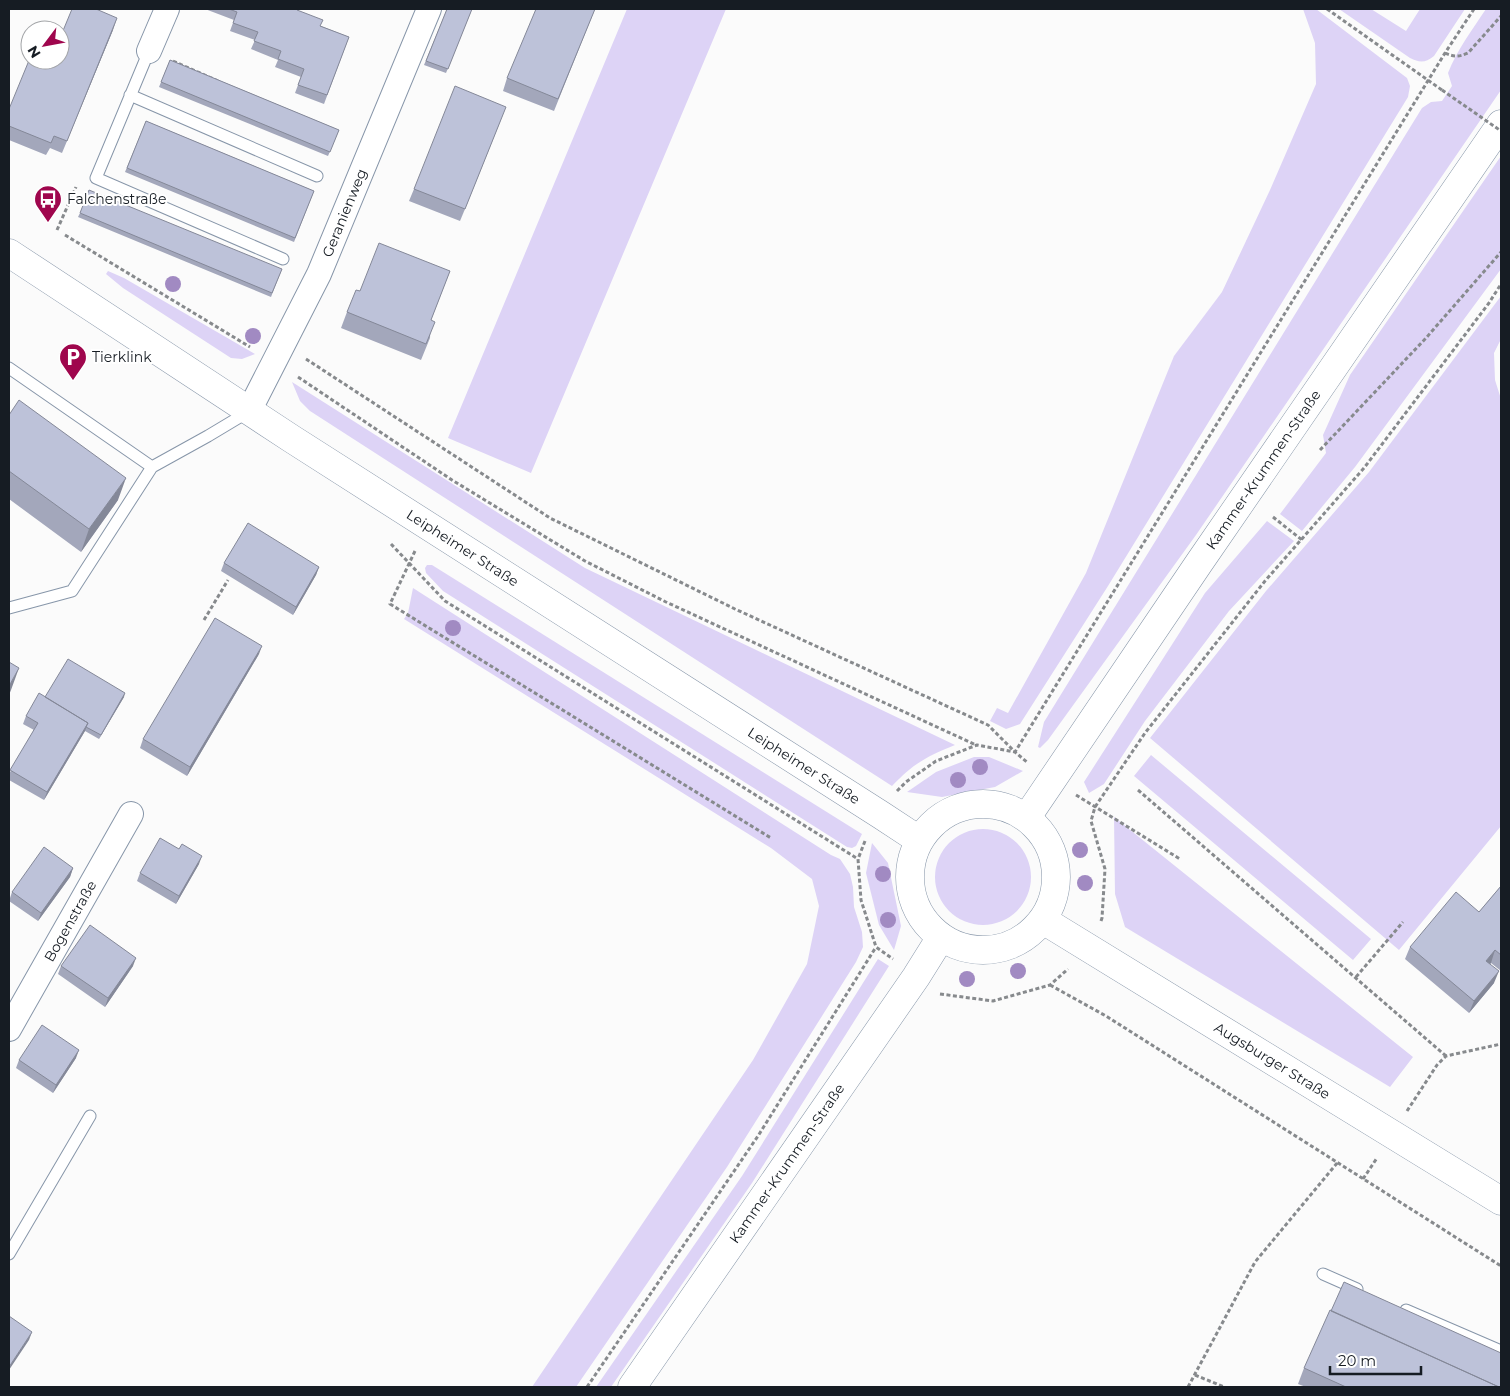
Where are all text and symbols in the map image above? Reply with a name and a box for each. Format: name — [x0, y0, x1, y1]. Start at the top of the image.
north arrow — [20, 20, 70, 70]
text: N — [23, 42, 45, 61]
street label: Geranienweg — [318, 166, 371, 260]
bus stop icon: Falchenstraße — [33, 184, 63, 223]
place label: Falchenstraße — [67, 190, 166, 208]
parking icon: Tierklink — [58, 342, 88, 381]
place label: Tierklink — [92, 348, 152, 366]
street label: Kammer-Krummen-Straße — [1202, 386, 1324, 553]
street label: Leipheimer Straße — [403, 505, 522, 590]
street label: Leipheimer Straße — [744, 723, 863, 808]
street label: Bogenstraße — [40, 877, 100, 965]
street label: Augsburger Straße — [1211, 1018, 1334, 1103]
street label: Kammer-Krummen-Straße — [725, 1080, 848, 1247]
scale bar — [1330, 1344, 1421, 1376]
text: 20 m — [1338, 1351, 1376, 1370]

